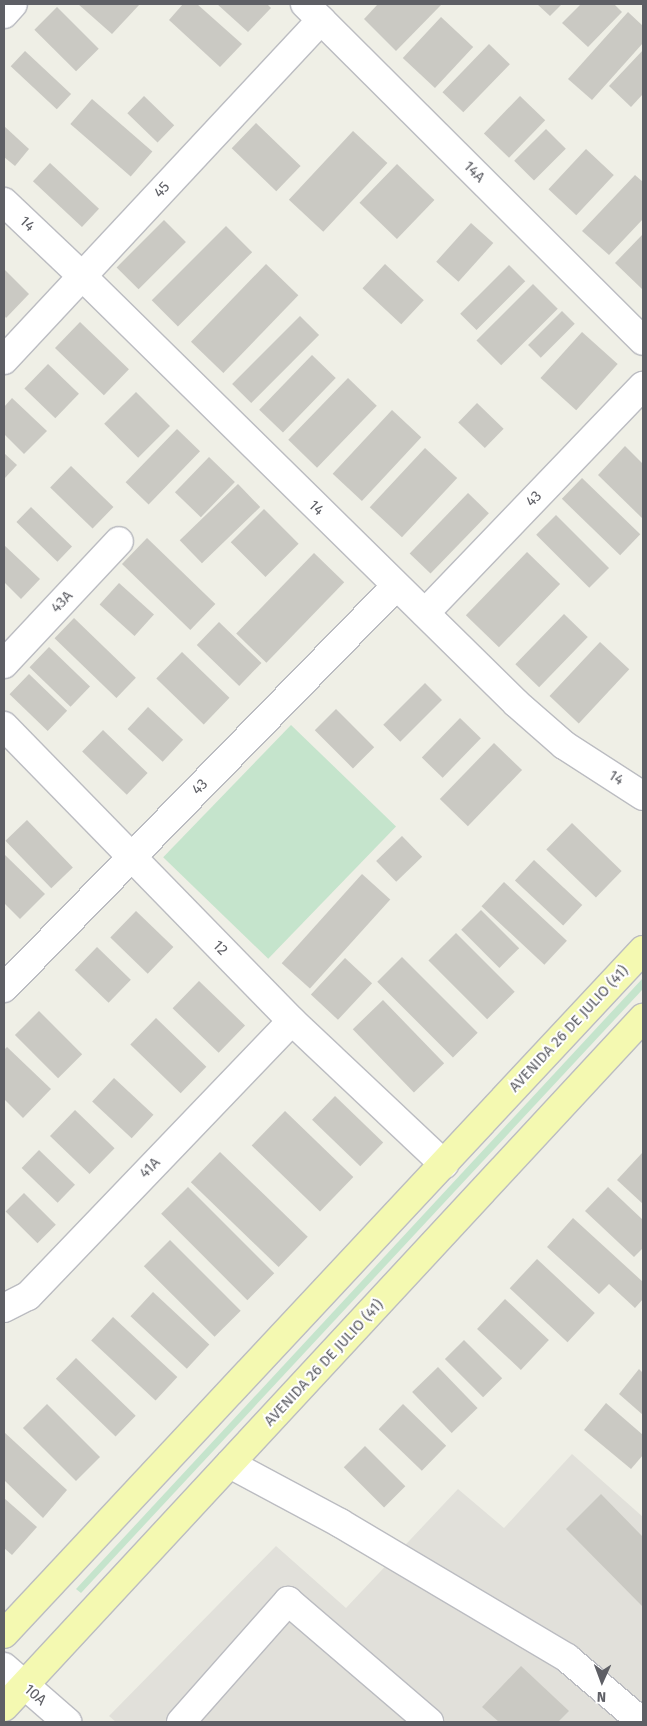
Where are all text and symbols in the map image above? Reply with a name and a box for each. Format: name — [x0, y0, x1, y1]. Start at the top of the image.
street label: 14A — [459, 157, 489, 187]
street label: 45 — [150, 178, 174, 202]
street label: 14 — [16, 212, 38, 236]
street label: 43 — [522, 487, 546, 511]
street label: 14 — [305, 497, 327, 519]
street label: 43A — [47, 587, 77, 617]
street label: 14 — [605, 767, 627, 789]
street label: 43 — [188, 775, 212, 799]
street label: 12 — [209, 937, 231, 959]
street label: AVENIDA 26 DE JULIO (41) — [506, 962, 632, 1096]
street label: 41A — [136, 1154, 164, 1182]
street label: AVENIDA 26 DE JULIO (41) — [261, 1296, 387, 1430]
north arrow — [577, 1656, 627, 1706]
street label: 10A — [20, 1680, 50, 1710]
text: N — [597, 1688, 606, 1705]

